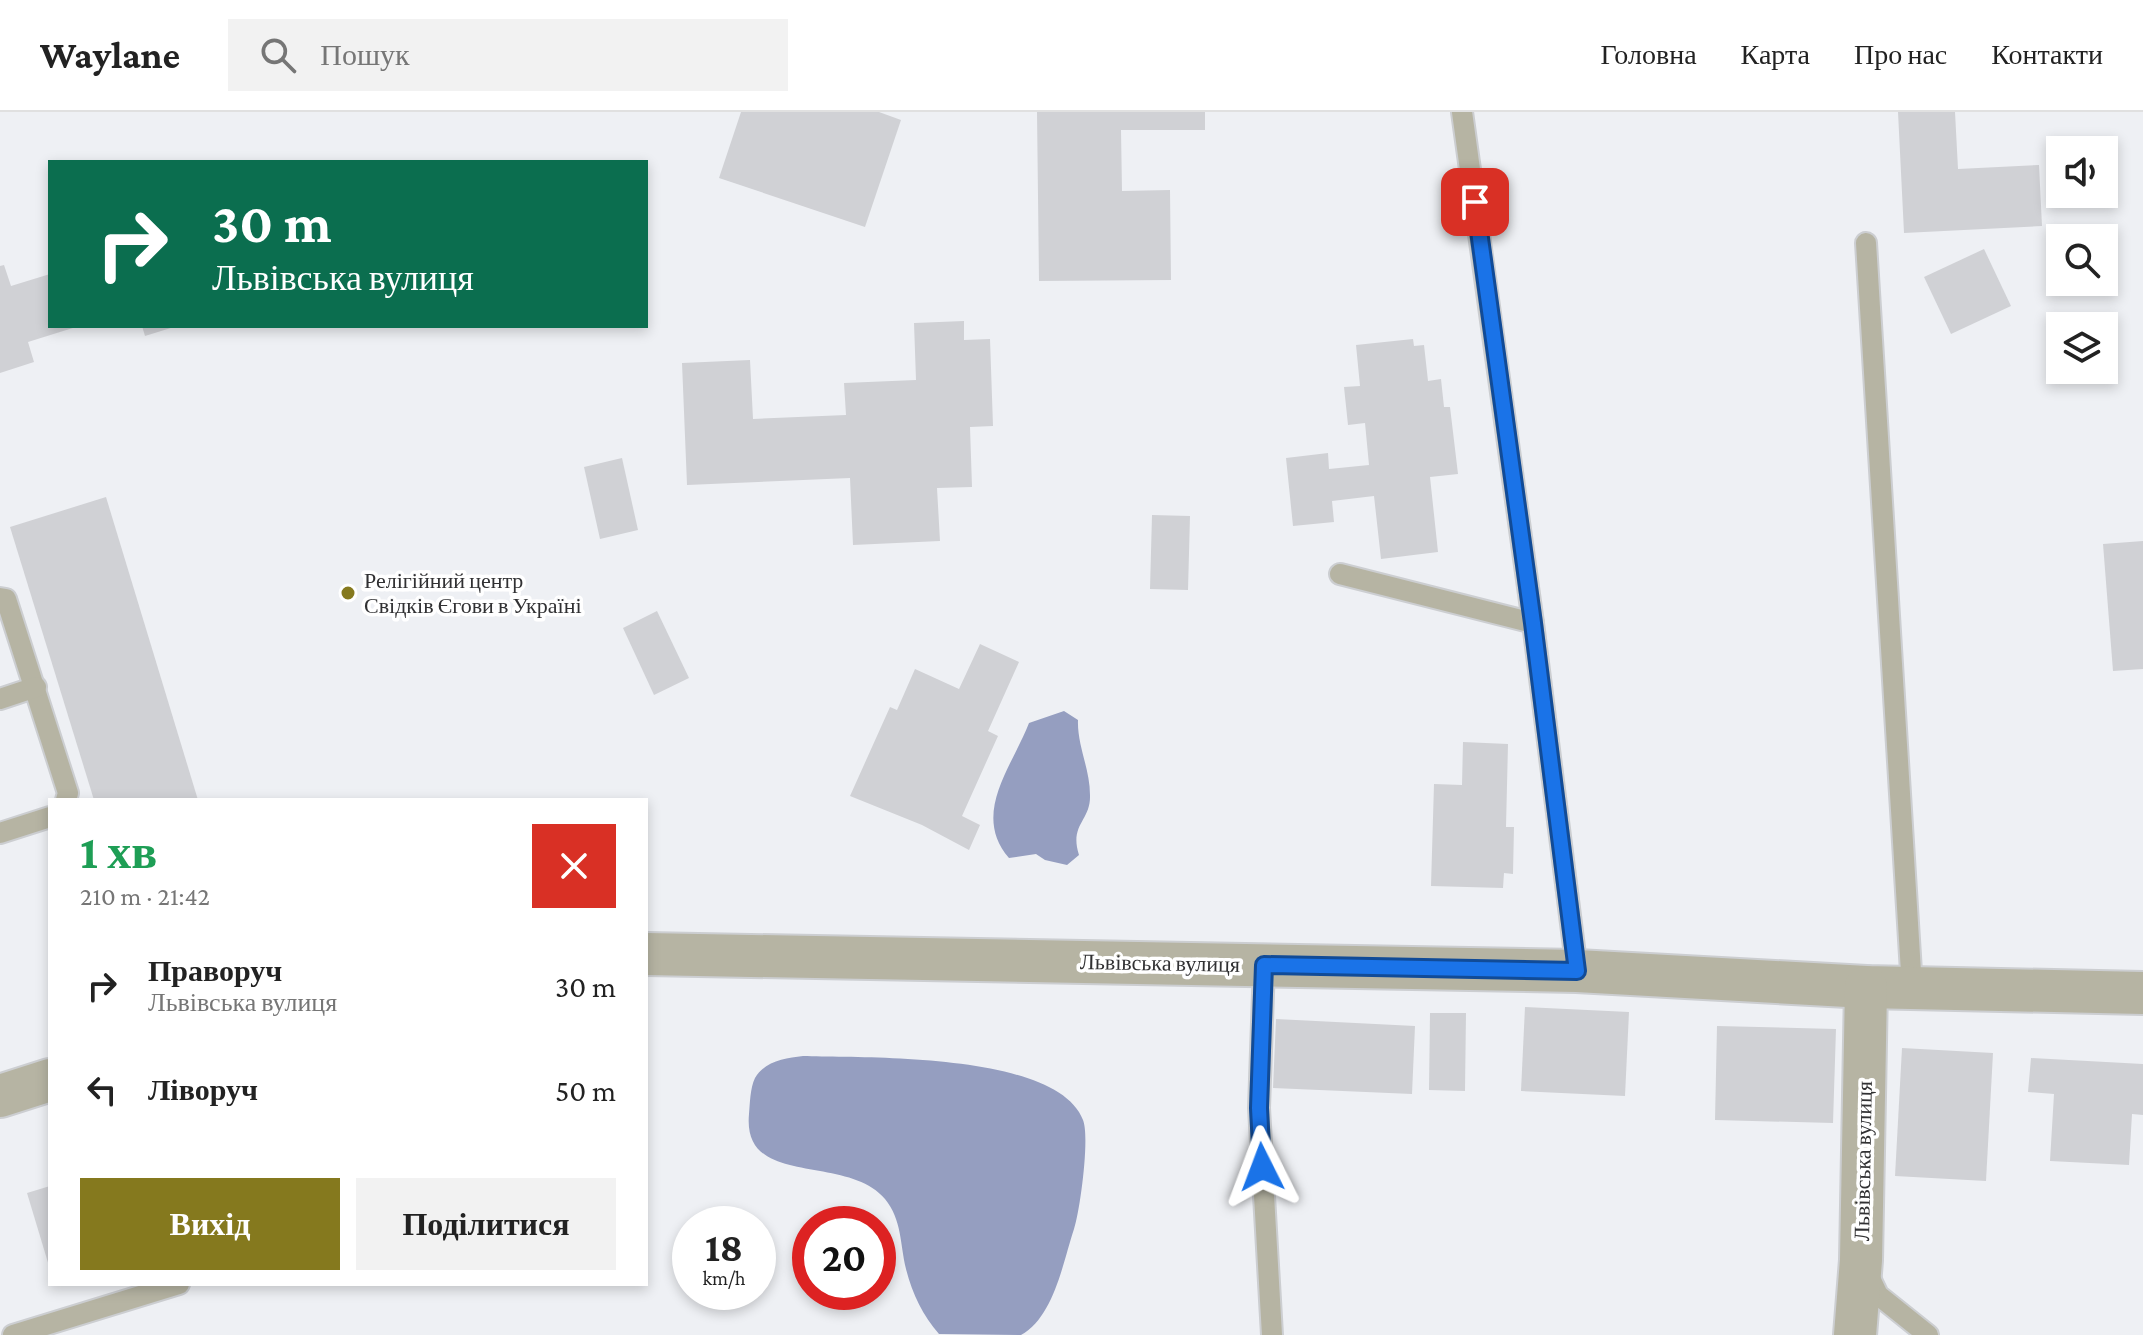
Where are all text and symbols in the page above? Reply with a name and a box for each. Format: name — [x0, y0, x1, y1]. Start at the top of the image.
search box — [228, 19, 788, 91]
icon: search — [256, 33, 300, 77]
text: Waylane — [40, 34, 180, 76]
text: Пошук — [320, 38, 410, 71]
text: Головна — [1601, 39, 1697, 70]
text: Карта — [1741, 39, 1810, 70]
text: Про нас — [1854, 39, 1947, 70]
text: Контакти — [1991, 39, 2103, 70]
map controls — [2046, 136, 2118, 384]
button: sound — [2046, 136, 2118, 208]
pin — [1441, 168, 1509, 236]
icon: arrive — [1453, 180, 1497, 224]
icon: right — [80, 192, 184, 296]
text: 30 m — [212, 192, 332, 254]
button: search — [2046, 224, 2118, 296]
text: Львівська вулиця — [212, 258, 474, 298]
button: layers — [2046, 312, 2118, 384]
place label: Релігійний центр Свідків Єгови в Україні — [364, 568, 582, 618]
marker: Релігійний центр Свідків Єгови в Україні — [339, 584, 357, 602]
button: close — [532, 824, 616, 908]
text: 1 хв — [80, 825, 157, 878]
text: 210 m · 21:42 — [80, 882, 210, 911]
street label: Львівська вулиця — [1080, 949, 1240, 977]
text: Праворуч — [148, 954, 282, 987]
icon: right — [80, 964, 124, 1008]
text: 30 m — [555, 970, 616, 1003]
text: Львівська вулиця — [148, 988, 337, 1017]
icon: left — [80, 1068, 124, 1112]
text: Ліворуч — [148, 1073, 258, 1106]
text: 50 m — [555, 1074, 616, 1107]
street label: Львівська вулиця — [1849, 1081, 1877, 1241]
position arrow — [1220, 1125, 1304, 1209]
button: Вихід — [80, 1178, 340, 1270]
button: Поділитися — [356, 1178, 616, 1270]
speed limit sign: 20 — [792, 1206, 896, 1310]
text: 18 — [705, 1225, 743, 1270]
text: km/h — [702, 1267, 746, 1289]

